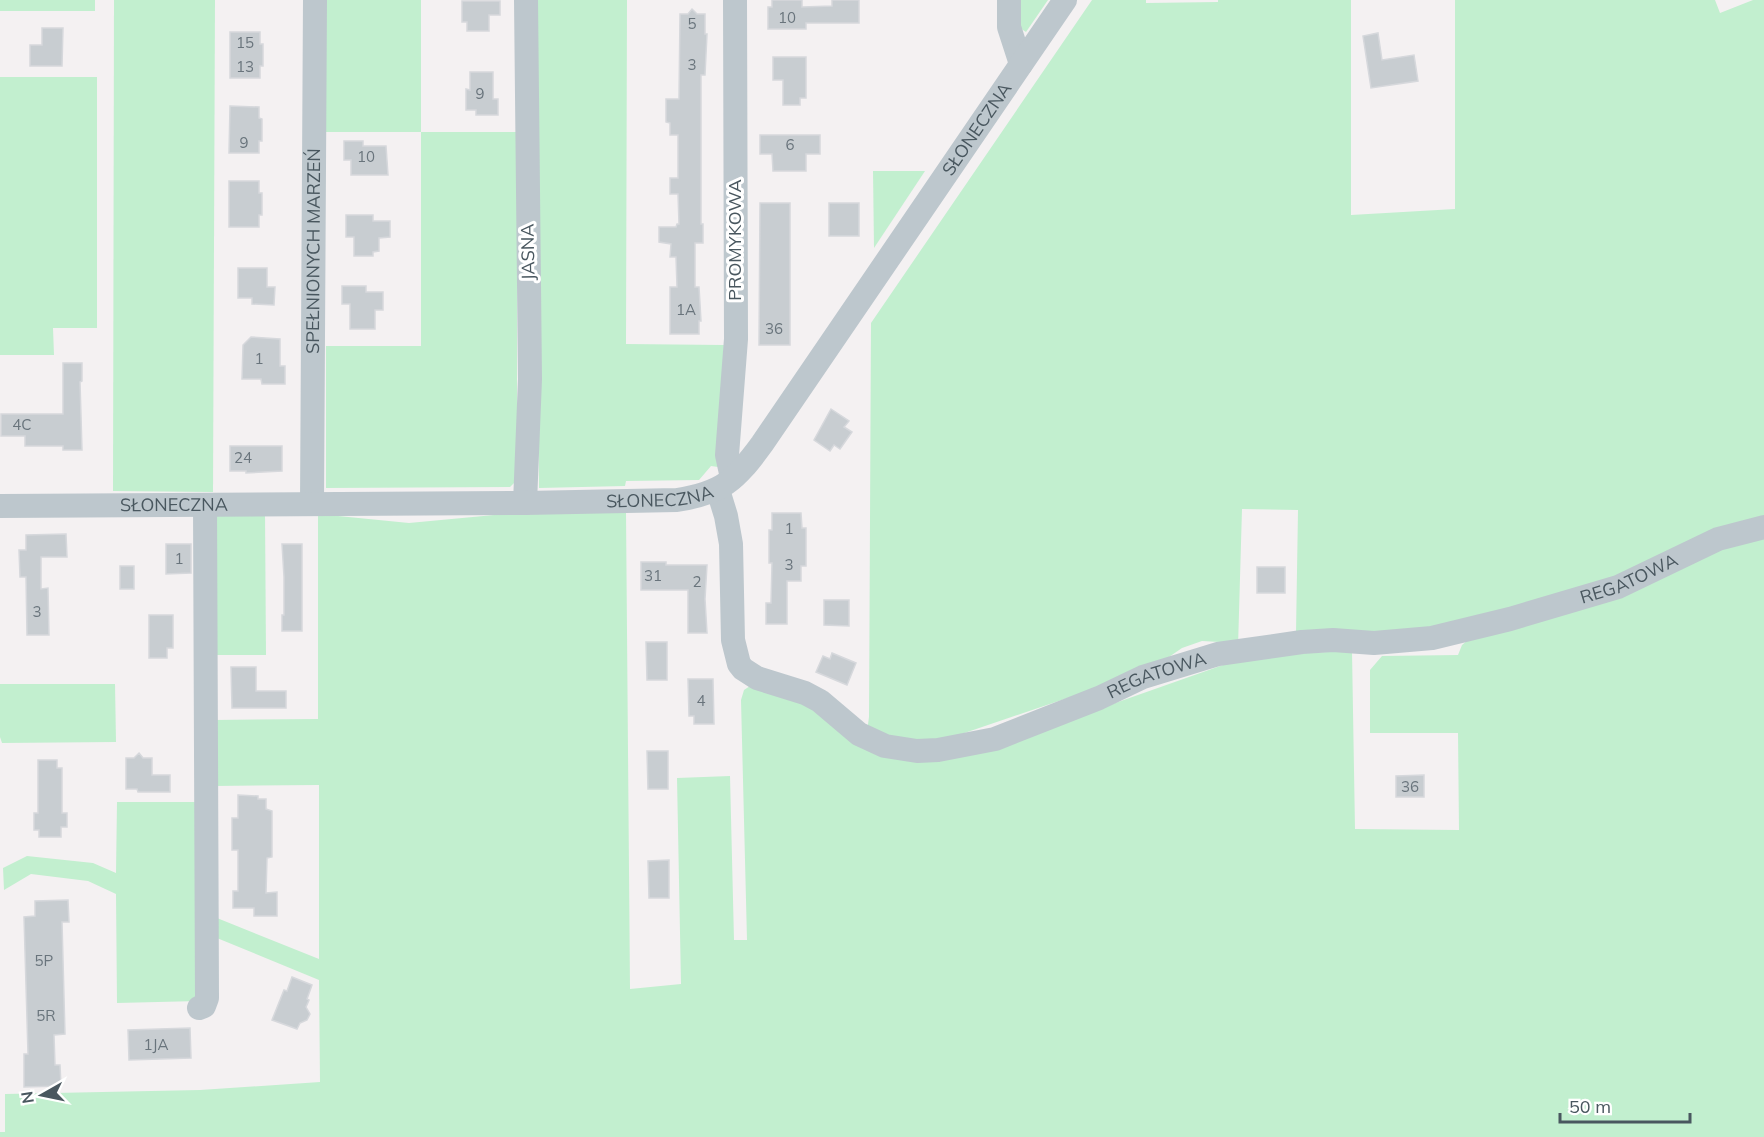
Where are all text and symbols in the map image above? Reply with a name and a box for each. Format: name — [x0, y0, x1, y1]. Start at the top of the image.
house number: 10 — [778, 8, 796, 27]
house number: 5 — [687, 14, 697, 33]
house number: 15 — [236, 33, 254, 52]
house number: 3 — [687, 55, 697, 74]
house number: 13 — [236, 57, 254, 76]
street label: SŁONECZNA — [937, 78, 1016, 180]
house number: 9 — [475, 84, 485, 103]
house number: 9 — [239, 133, 249, 152]
house number: 6 — [785, 135, 795, 154]
house number: 10 — [357, 147, 375, 166]
street label: SPEŁNIONYCH MARZEŃ — [301, 148, 325, 354]
street label: PROMYKOWA — [723, 179, 746, 301]
street label: JASNA — [516, 223, 539, 281]
house number: 1A — [676, 300, 696, 319]
house number: 36 — [765, 319, 783, 338]
house number: 1 — [254, 349, 264, 368]
house number: 4C — [12, 415, 32, 434]
house number: 24 — [234, 448, 252, 467]
street label: SŁONECZNA — [606, 480, 716, 512]
street label: SŁONECZNA — [120, 493, 228, 516]
house number: 1 — [784, 519, 794, 538]
street label: REGATOWA — [1577, 548, 1681, 609]
house number: 1 — [174, 549, 184, 568]
house number: 3 — [784, 555, 794, 574]
house number: 31 — [644, 566, 662, 585]
house number: 2 — [692, 572, 702, 591]
house number: 3 — [32, 602, 42, 621]
street label: REGATOWA — [1103, 646, 1209, 704]
house number: 4 — [696, 691, 706, 710]
house number: 36 — [1401, 777, 1419, 796]
house number: 5P — [35, 951, 54, 970]
house number: 5R — [36, 1006, 56, 1025]
house number: 1JA — [144, 1035, 168, 1054]
north arrow — [12, 1065, 72, 1125]
scale bar — [1560, 1086, 1690, 1124]
text: N — [16, 1090, 38, 1105]
text: 50 m — [1569, 1095, 1611, 1118]

